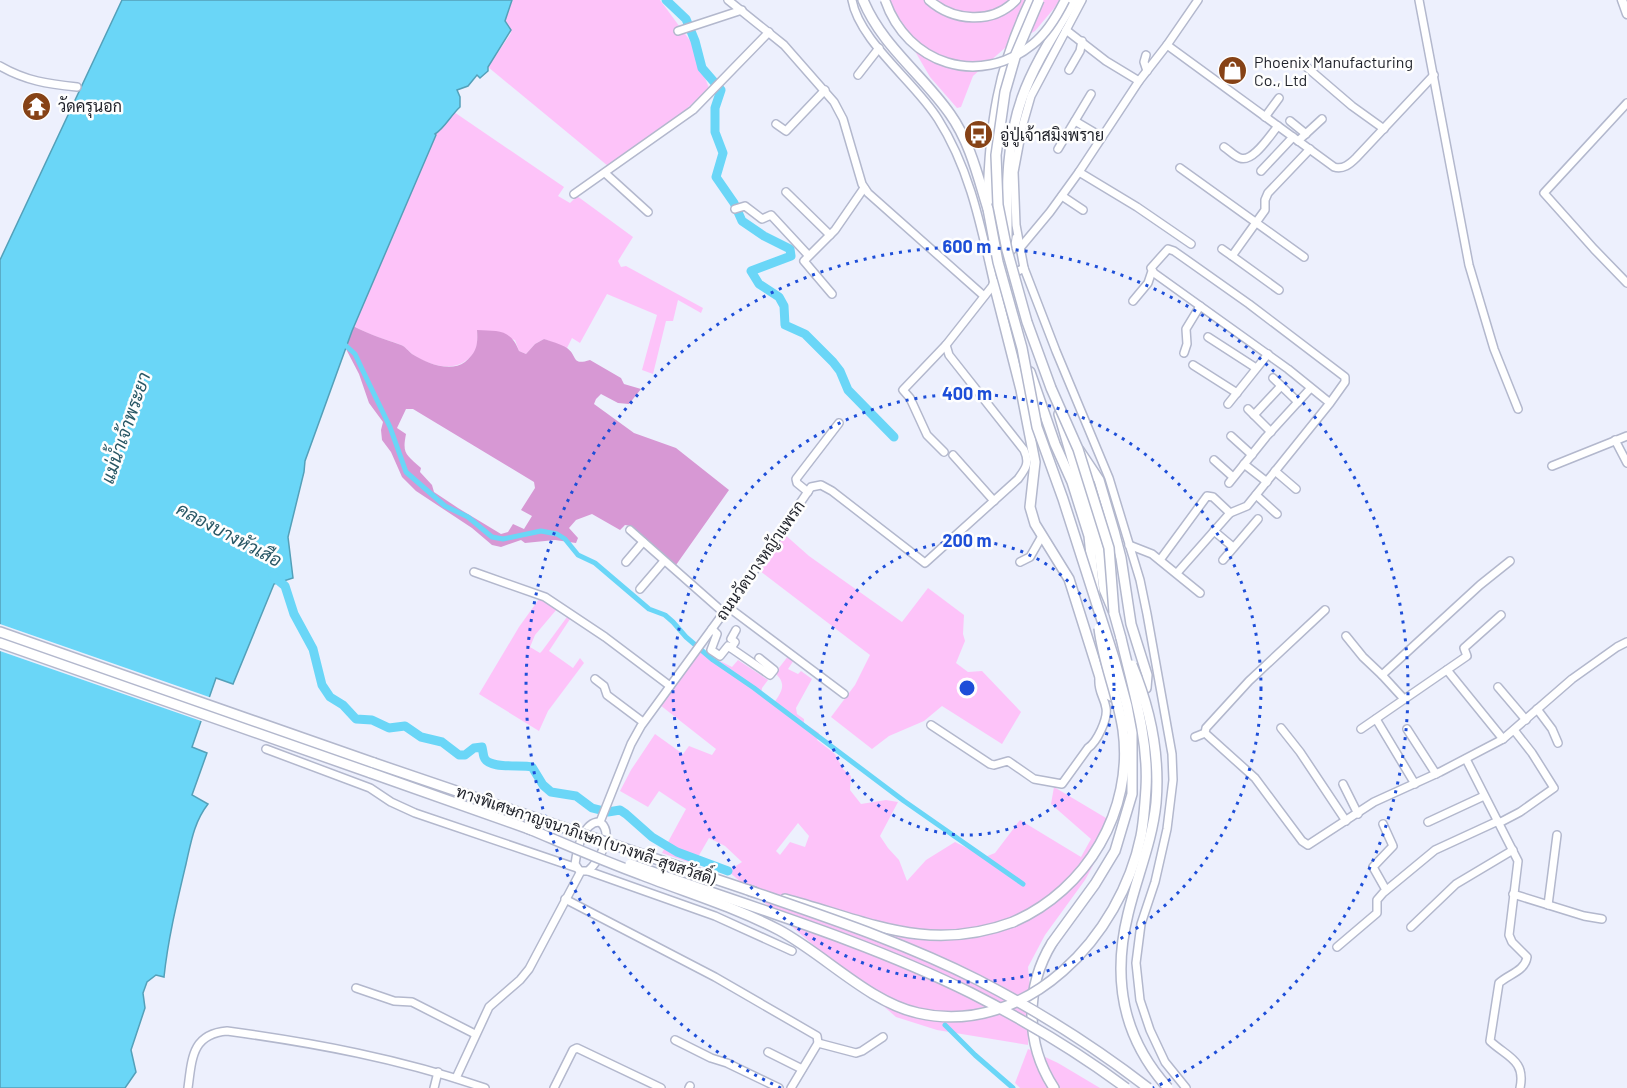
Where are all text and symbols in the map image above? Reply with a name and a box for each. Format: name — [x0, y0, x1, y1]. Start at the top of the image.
place label: Phoenix Manufacturing Co., Ltd — [1254, 52, 1413, 89]
shop icon: Phoenix Manufacturing Co., Ltd — [1217, 55, 1249, 87]
temple icon: วัดครุนอก — [21, 90, 53, 122]
place label: วัดครุนอก — [58, 96, 122, 118]
bus stop icon: อู่ปู่เจ้าสมิงพราย — [963, 119, 995, 151]
place label: อู่ปู่เจ้าสมิงพราย — [1000, 125, 1104, 147]
text: 600 m — [943, 235, 991, 257]
water label: แม่น้ำเจ้าพระยา — [92, 368, 154, 486]
text: 400 m — [942, 382, 992, 404]
water label: คลองบางหัวเสือ — [173, 496, 286, 571]
street label: ถนนวัดบางหญ้าแพรก — [711, 496, 809, 624]
text: 200 m — [942, 529, 992, 551]
centre of rings — [957, 678, 977, 698]
street label: ทางพิเศษกาญจนาภิเษก (บางพลี-สุขสวัสดิ์) — [453, 777, 721, 891]

